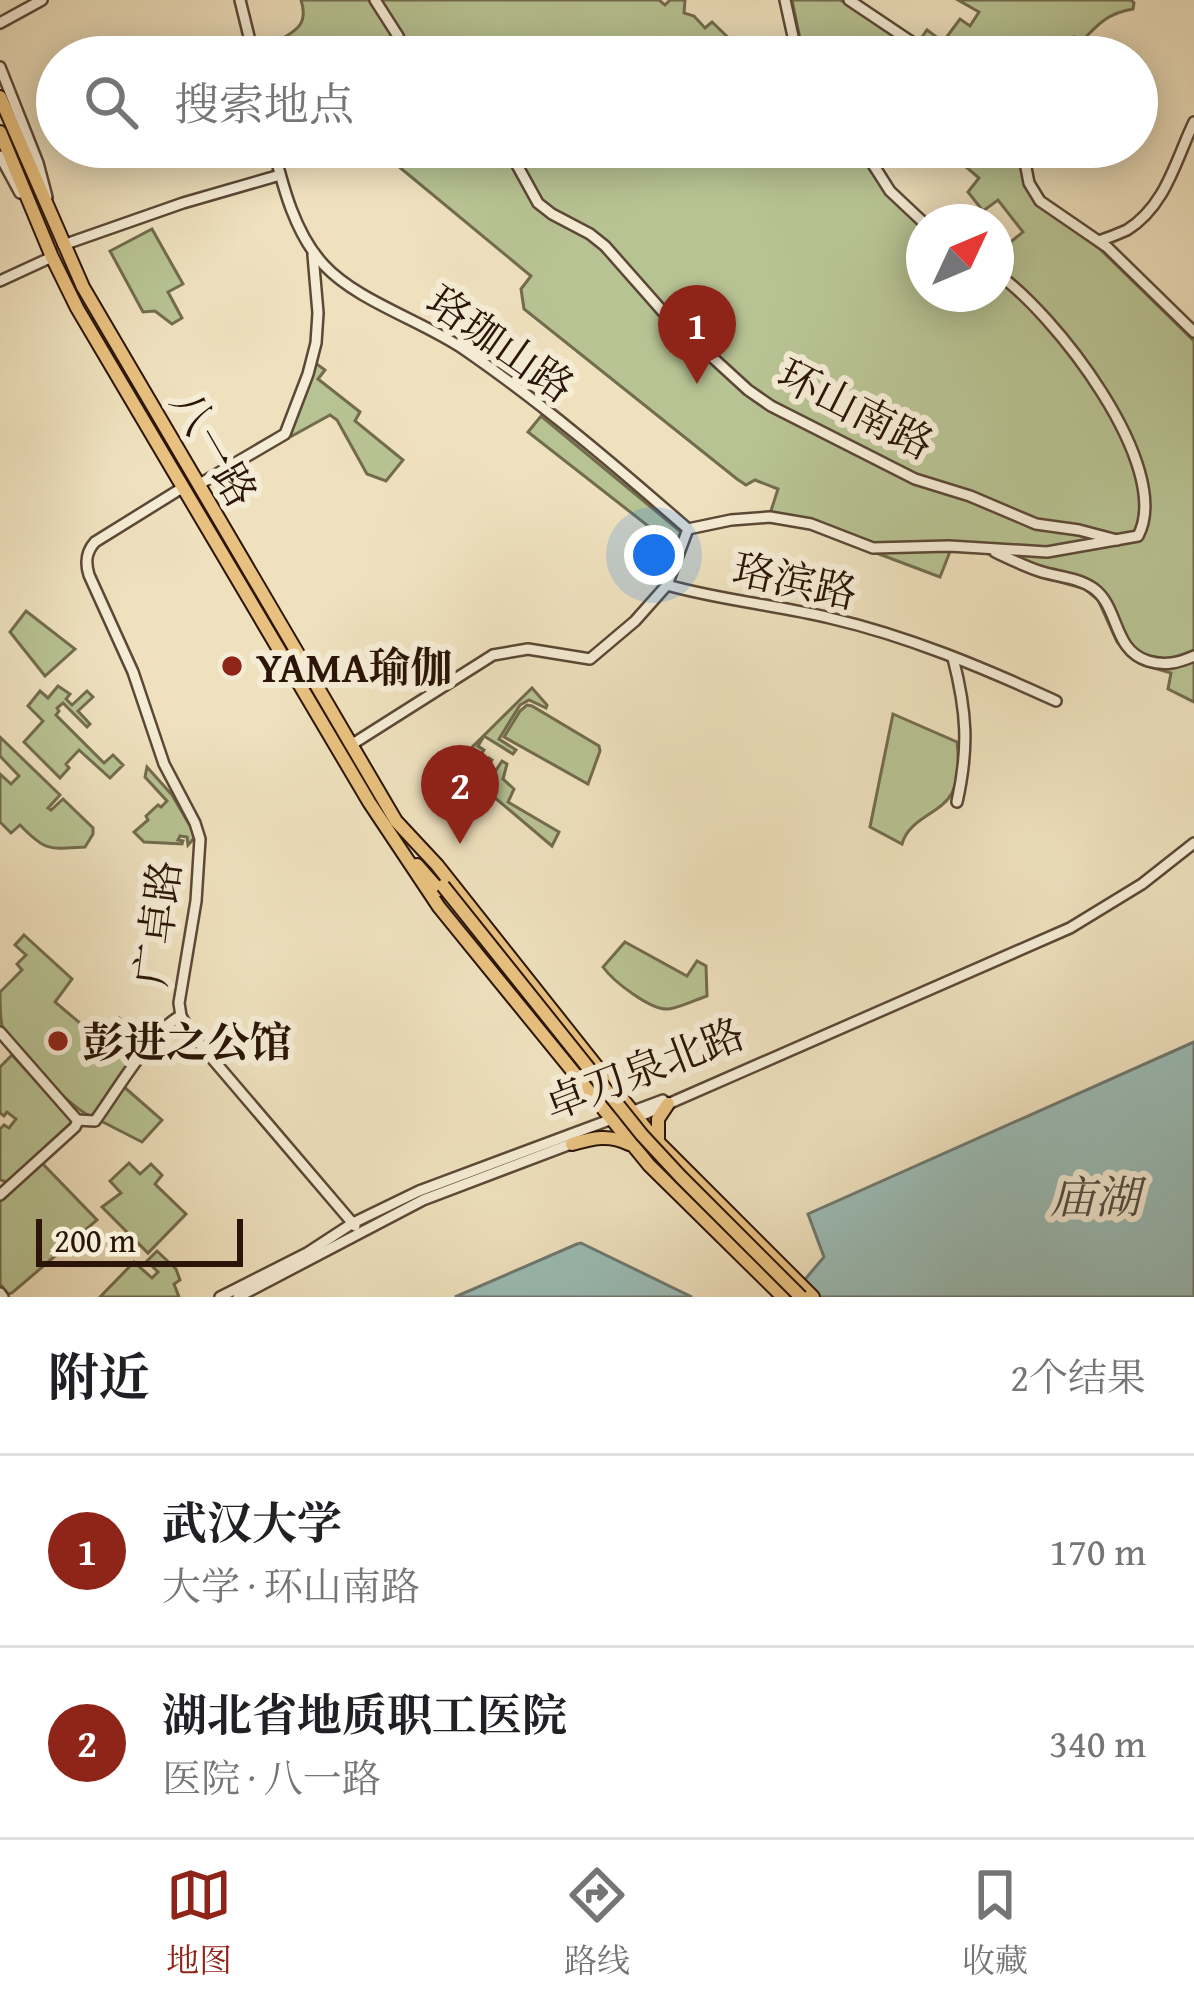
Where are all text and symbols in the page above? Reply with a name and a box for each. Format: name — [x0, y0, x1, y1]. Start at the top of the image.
search box — [36, 36, 1158, 168]
icon: search — [78, 69, 144, 135]
text: 搜索地点 — [174, 71, 354, 136]
north arrow — [906, 204, 1014, 312]
street label: 珞珈山路 — [415, 270, 587, 416]
pin: 1 — [658, 285, 736, 384]
street label: 环山南路 — [767, 343, 945, 473]
street label: 八一路 — [157, 378, 273, 518]
your location — [624, 525, 684, 585]
street label: 珞滨路 — [727, 537, 863, 623]
place label: YAMA瑜伽 — [256, 636, 453, 697]
marker: YAMA瑜伽 — [219, 653, 245, 679]
pin: 2 — [421, 745, 499, 844]
street label: 广卓路 — [119, 857, 195, 989]
street label: 卓刀泉北路 — [535, 1002, 753, 1134]
place label: 彭进之公馆 — [82, 1011, 292, 1072]
marker: 彭进之公馆 — [45, 1028, 71, 1054]
water label: 庙湖 — [1050, 1164, 1147, 1229]
scale bar — [36, 1213, 243, 1266]
text: 200 m — [54, 1216, 136, 1264]
text: 附近 — [48, 1339, 150, 1414]
text: 2个结果 — [1010, 1348, 1146, 1405]
text: 武汉大学 — [162, 1490, 342, 1555]
text: 1 — [77, 1522, 97, 1579]
text: 170 m — [1049, 1522, 1146, 1579]
text: 大学 · 环山南路 — [162, 1557, 420, 1614]
text: 湖北省地质职工医院 — [162, 1682, 567, 1747]
text: 2 — [77, 1714, 97, 1771]
text: 340 m — [1049, 1714, 1146, 1771]
text: 医院 · 八一路 — [162, 1749, 381, 1806]
tab: 地图 — [166, 1862, 232, 1984]
tab: 路线 — [564, 1862, 630, 1984]
tab: 收藏 — [962, 1862, 1028, 1984]

